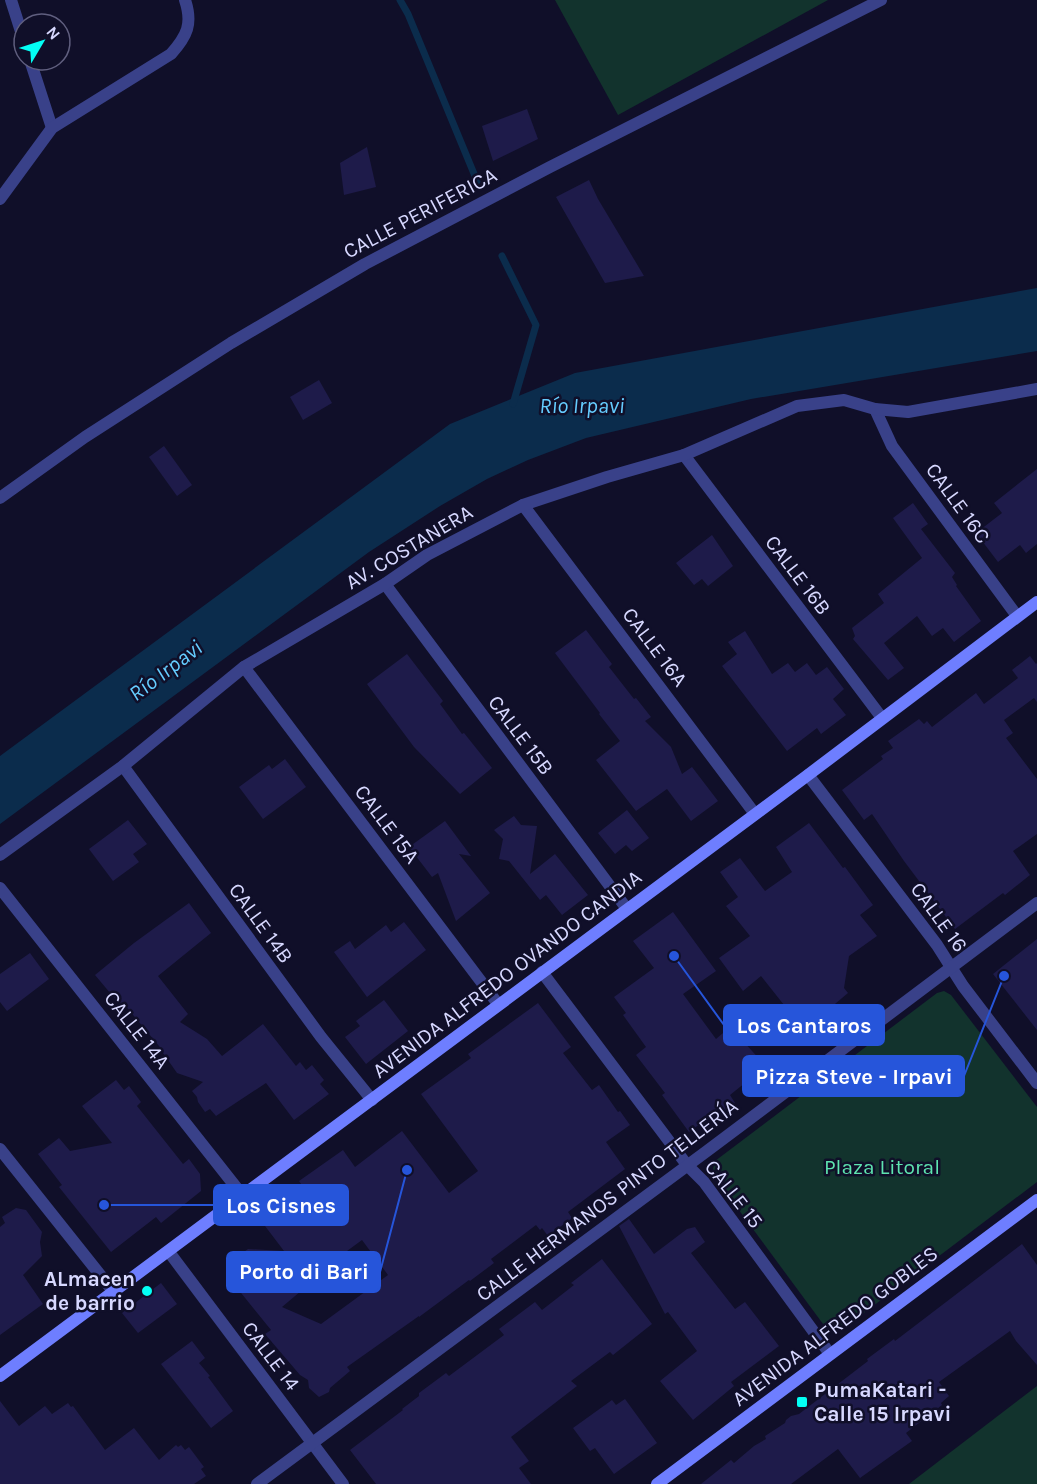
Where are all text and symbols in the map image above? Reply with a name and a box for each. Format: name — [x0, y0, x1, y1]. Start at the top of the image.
north arrow — [12, 12, 72, 72]
text: N — [42, 22, 64, 43]
street label: CALLE PERIFERICA — [339, 162, 501, 264]
water label: Río Irpavi — [539, 393, 625, 419]
street label: CALLE 16C — [921, 458, 995, 548]
street label: AV. COSTANERA — [341, 500, 477, 594]
street label: CALLE 16B — [760, 530, 836, 620]
street label: CALLE 16A — [618, 603, 692, 691]
water label: Río Irpavi — [124, 635, 208, 707]
street label: CALLE 15B — [483, 691, 559, 779]
street label: CALLE 15A — [350, 780, 424, 868]
street label: AVENIDA ALFREDO OVANDO CANDIA — [368, 865, 646, 1083]
street label: CALLE 16 — [906, 877, 972, 957]
street label: CALLE 14B — [224, 878, 298, 968]
street label: CALLE 14A — [99, 986, 175, 1074]
callout: Los Cantaros — [724, 1005, 884, 1045]
text: Los Cantaros — [736, 1013, 872, 1039]
callout: Pizza Steve - Irpavi — [743, 1056, 964, 1096]
text: Pizza Steve - Irpavi — [755, 1064, 953, 1090]
street label: CALLE HERMANOS PINTO TELLERÍA — [472, 1094, 742, 1306]
street label: CALLE 15 — [700, 1155, 768, 1233]
park label: Plaza Litoral — [824, 1155, 940, 1179]
callout: Los Cisnes — [214, 1185, 348, 1225]
text: Los Cisnes — [226, 1193, 336, 1219]
street label: AVENIDA ALFREDO GOBLES — [728, 1241, 942, 1411]
callout: Porto di Bari — [227, 1252, 380, 1292]
text: Porto di Bari — [239, 1259, 369, 1285]
place label: ALmacen de barrio — [44, 1267, 135, 1315]
marker: ALmacen de barrio — [140, 1284, 154, 1298]
street label: CALLE 14 — [237, 1317, 305, 1395]
place label: PumaKatari - Calle 15 Irpavi — [814, 1378, 951, 1426]
marker: PumaKatari - Calle 15 Irpavi — [795, 1395, 809, 1409]

